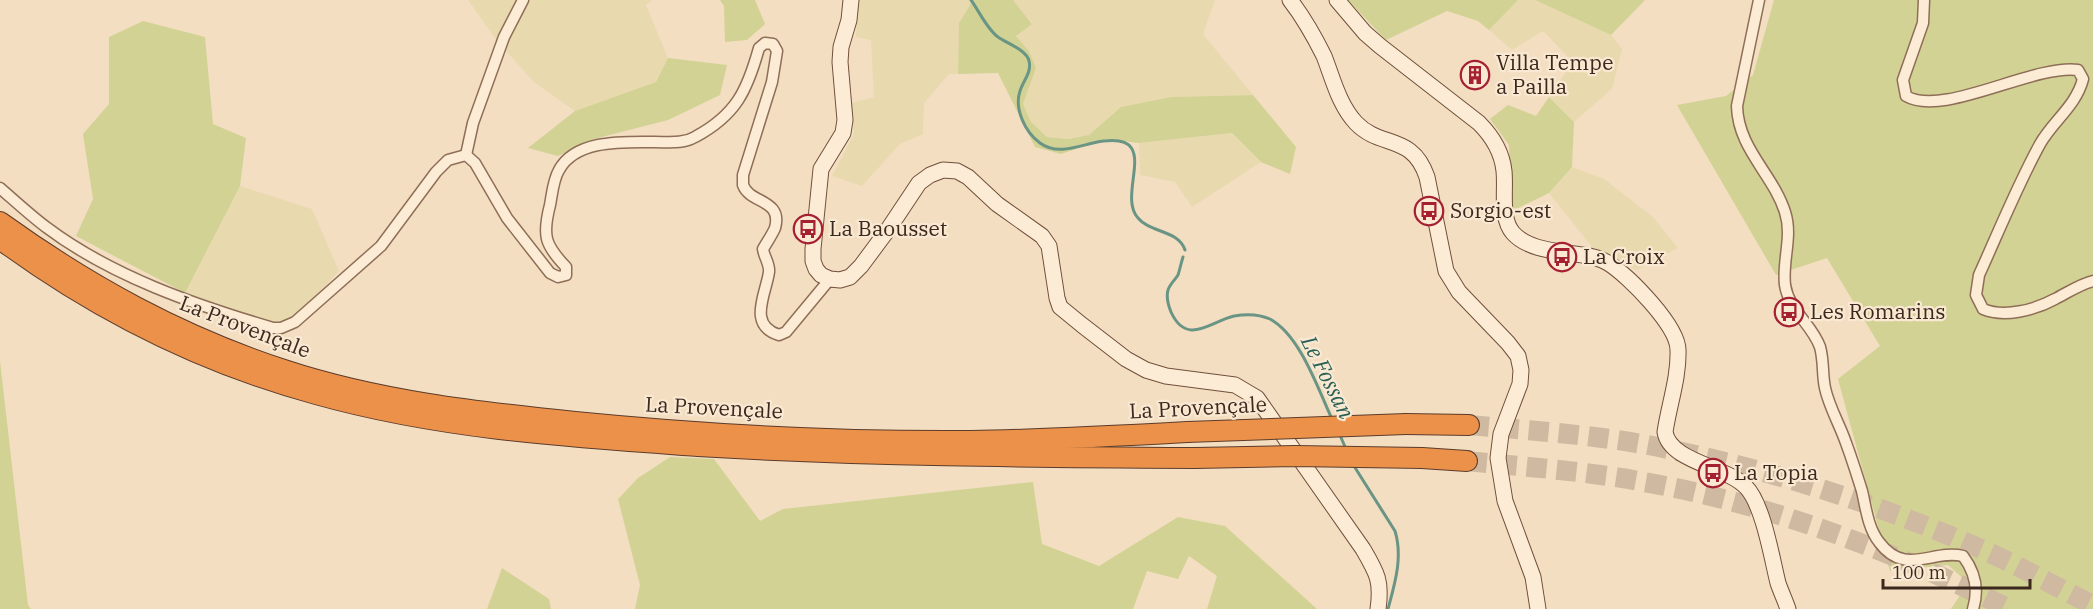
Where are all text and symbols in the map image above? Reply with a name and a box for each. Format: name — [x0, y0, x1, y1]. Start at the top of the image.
place label: Villa Tempe a Pailla — [1496, 48, 1613, 100]
building icon: Villa Tempe a Pailla — [1459, 59, 1491, 91]
bus stop icon: Sorgio-est — [1413, 195, 1445, 227]
place label: Sorgio-est — [1450, 196, 1551, 224]
bus stop icon: La Baousset — [792, 213, 824, 245]
place label: La Baousset — [829, 214, 947, 242]
bus stop icon: La Croix — [1546, 241, 1578, 273]
place label: La Croix — [1583, 242, 1665, 270]
street label: La Provençale — [176, 288, 315, 364]
bus stop icon: Les Romarins — [1773, 296, 1805, 328]
place label: Les Romarins — [1810, 297, 1946, 325]
water label: Le Fossan — [1295, 329, 1362, 424]
street label: La Provençale — [644, 389, 784, 425]
street label: La Provençale — [1128, 389, 1268, 425]
bus stop icon: La Topia — [1697, 457, 1729, 489]
place label: La Topia — [1734, 458, 1818, 486]
scale bar — [1883, 552, 2030, 590]
text: 100 m — [1892, 561, 1946, 584]

